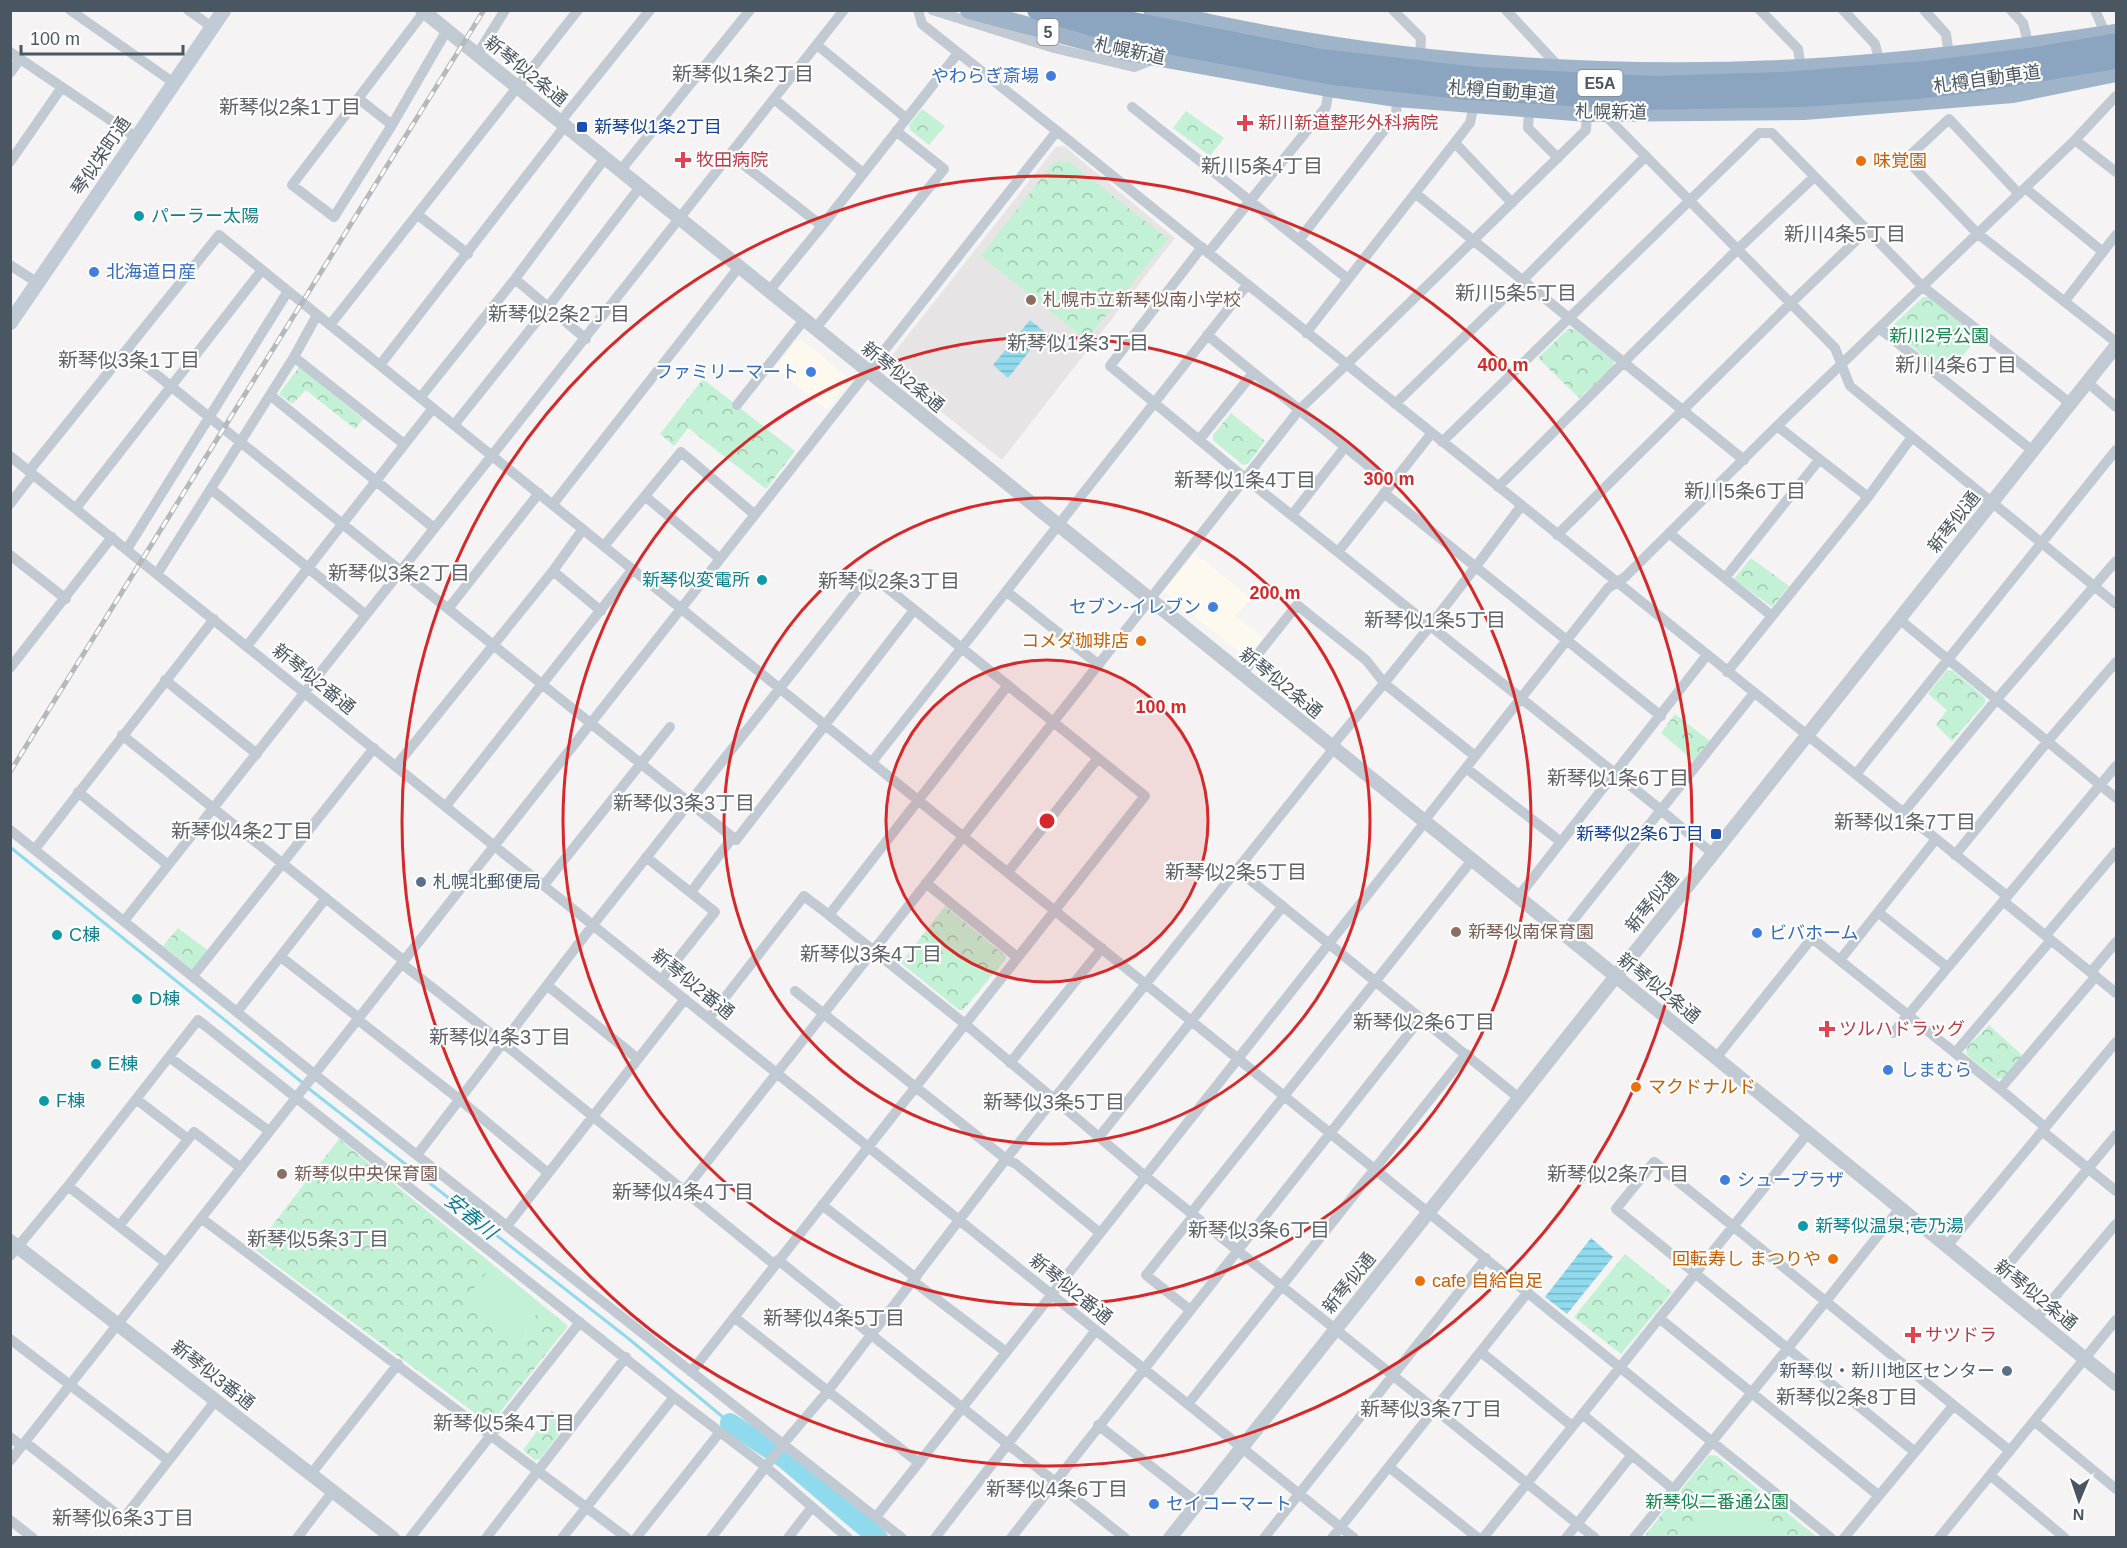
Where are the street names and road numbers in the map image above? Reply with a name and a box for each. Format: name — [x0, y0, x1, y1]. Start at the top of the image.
road number: 5 — [1038, 19, 1058, 45]
street label: 新琴似2条通 — [481, 32, 571, 110]
street label: 札幌新道 — [1093, 34, 1167, 68]
street label: 札樽自動車道 — [1932, 62, 2042, 96]
road number: E5A — [1578, 70, 1622, 96]
street label: 札樽自動車道 — [1447, 77, 1557, 105]
street label: 札幌新道 — [1575, 101, 1647, 123]
street label: 琴似栄町通 — [68, 113, 134, 199]
street label: 新琴似2条通 — [858, 338, 948, 416]
street label: 新琴似通 — [1924, 487, 1984, 557]
street label: 新琴似2番通 — [269, 640, 359, 718]
street label: 新琴似2条通 — [1236, 644, 1326, 722]
street label: 新琴似通 — [1622, 868, 1682, 936]
street label: 新琴似2番通 — [648, 945, 738, 1023]
street label: 新琴似2条通 — [1614, 949, 1704, 1027]
street label: 新琴似通 — [1319, 1249, 1379, 1317]
street label: 新琴似2番通 — [1026, 1250, 1116, 1328]
street label: 新琴似2条通 — [1991, 1256, 2081, 1334]
street label: 新琴似3番通 — [167, 1336, 259, 1414]

